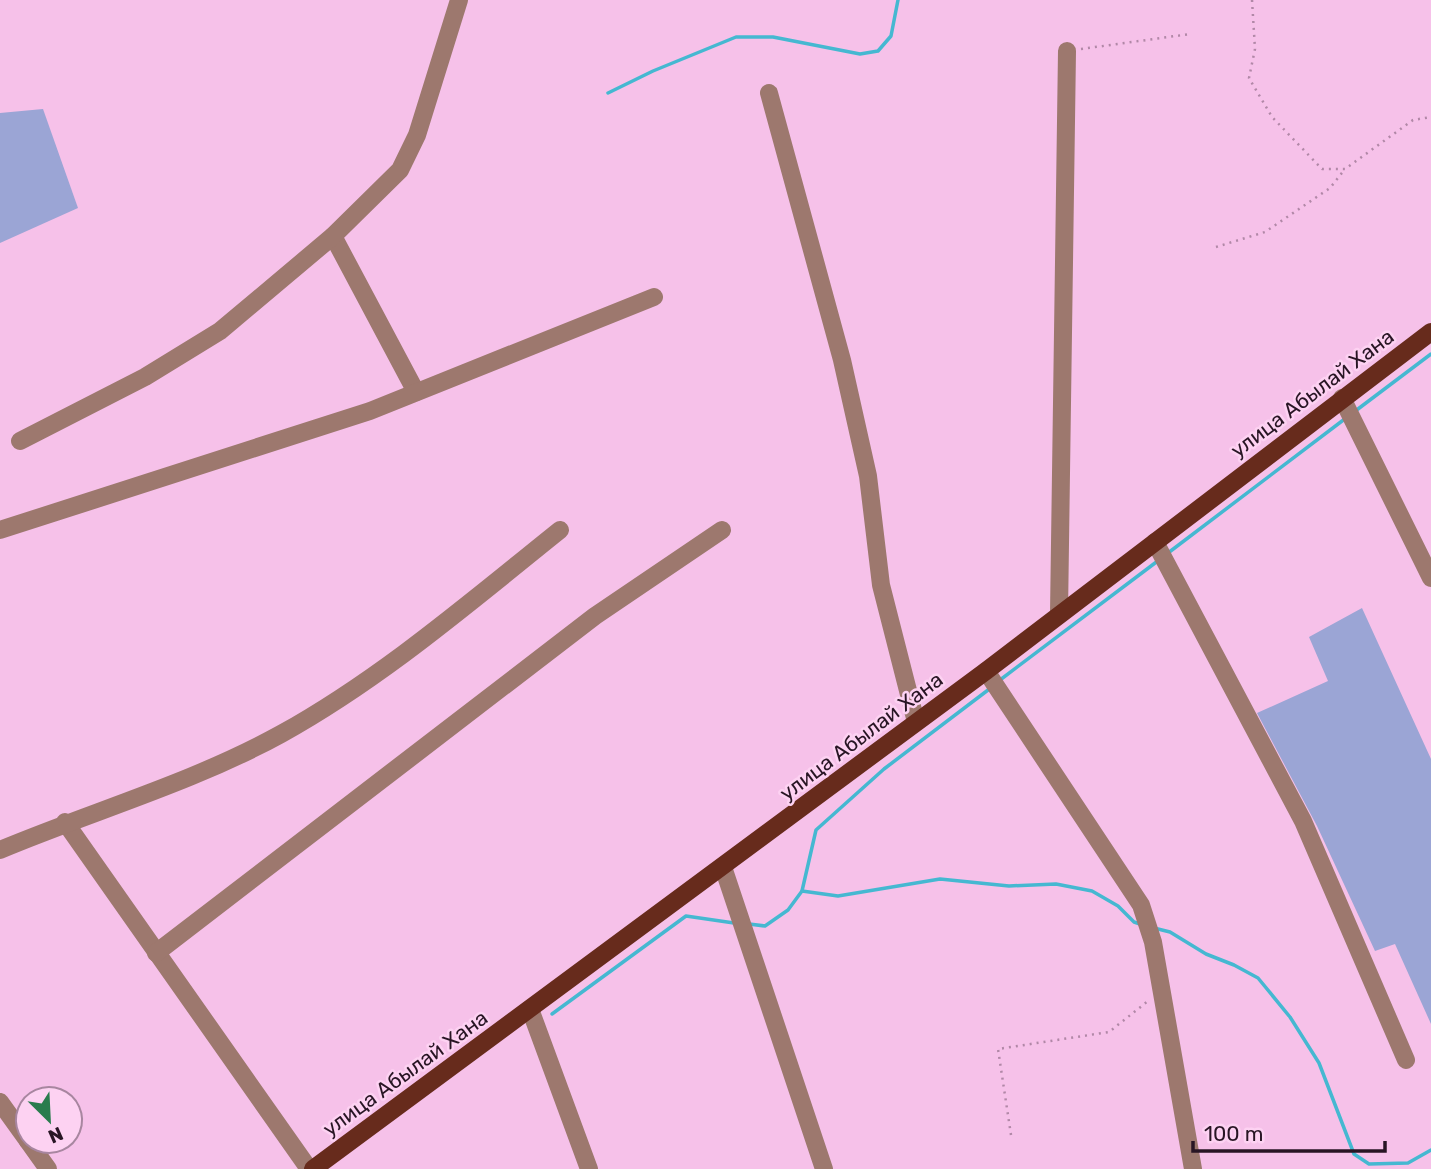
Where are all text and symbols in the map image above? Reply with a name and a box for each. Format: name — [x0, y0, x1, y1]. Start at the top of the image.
street label: улица Абылай Хана — [1226, 324, 1398, 462]
street label: улица Абылай Хана — [775, 667, 947, 805]
street label: улица Абылай Хана — [318, 1005, 492, 1141]
north arrow — [14, 1085, 84, 1155]
scale bar — [1193, 1110, 1386, 1154]
text: 100 m — [1204, 1121, 1263, 1146]
text: N — [45, 1122, 67, 1148]

